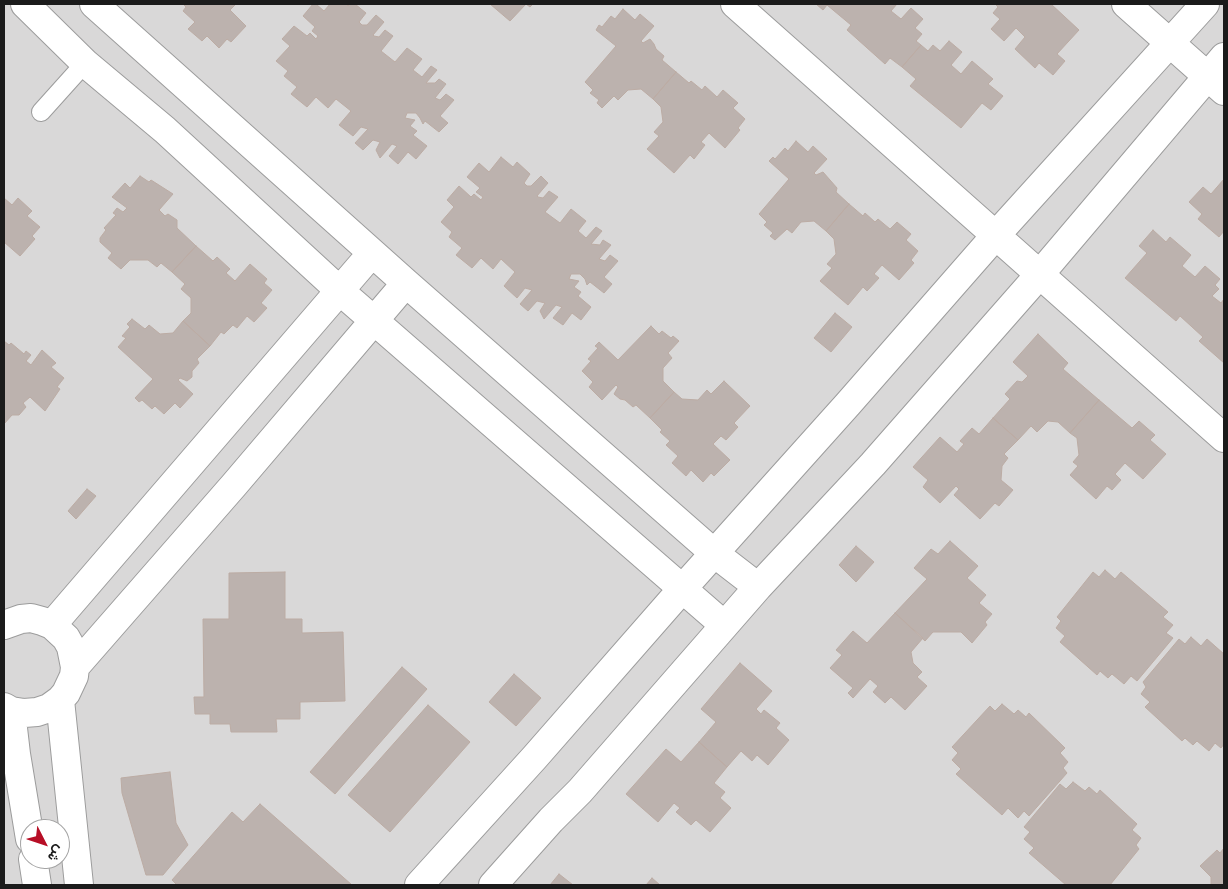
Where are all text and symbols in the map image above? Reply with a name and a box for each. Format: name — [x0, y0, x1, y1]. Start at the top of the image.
north arrow — [20, 819, 70, 869]
text: ش — [44, 842, 68, 865]

